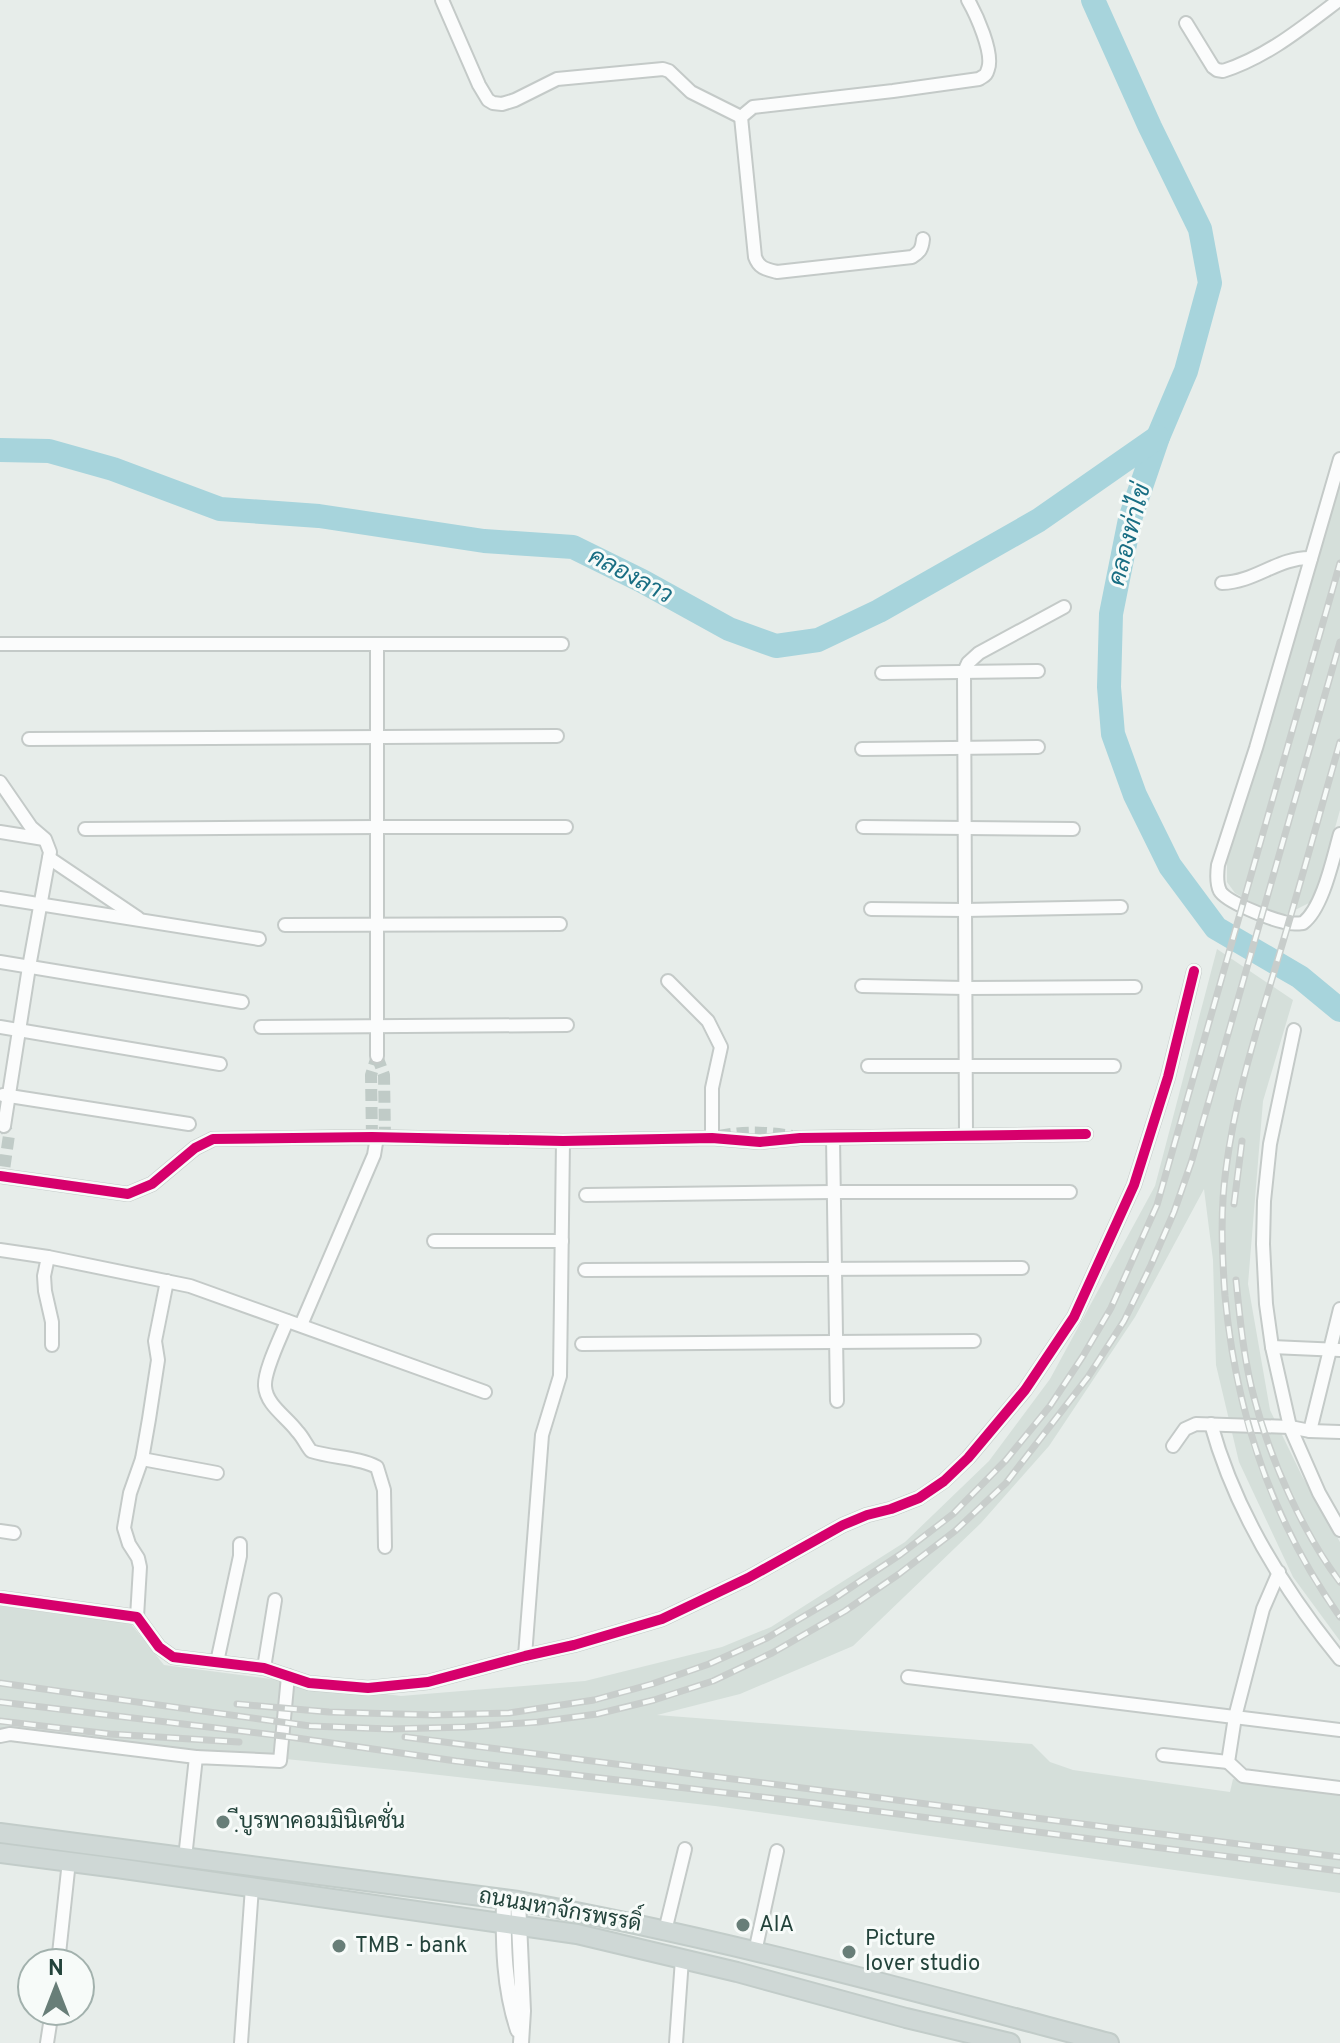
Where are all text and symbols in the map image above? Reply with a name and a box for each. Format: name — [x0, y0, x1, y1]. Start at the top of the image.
water label: คลองท่าไข่ — [1100, 479, 1159, 589]
water label: คลองลาว — [583, 542, 677, 612]
place label: ฺีบูรพาคอมมินิเคชั่น — [227, 1801, 405, 1836]
marker: ฺีบูรพาคอมมินิเคชั่น — [214, 1813, 232, 1831]
street label: ถนนมหาจักรพรรดิ์ — [477, 1876, 645, 1939]
place label: AIA — [759, 1912, 794, 1939]
marker: AIA — [734, 1916, 752, 1934]
place label: Picture lover studio — [865, 1926, 980, 1978]
place label: TMB - bank — [355, 1933, 468, 1960]
marker: TMB - bank — [330, 1937, 348, 1955]
marker: Picture lover studio — [840, 1943, 858, 1961]
north arrow — [16, 1947, 96, 2027]
text: N — [48, 1956, 64, 1983]

